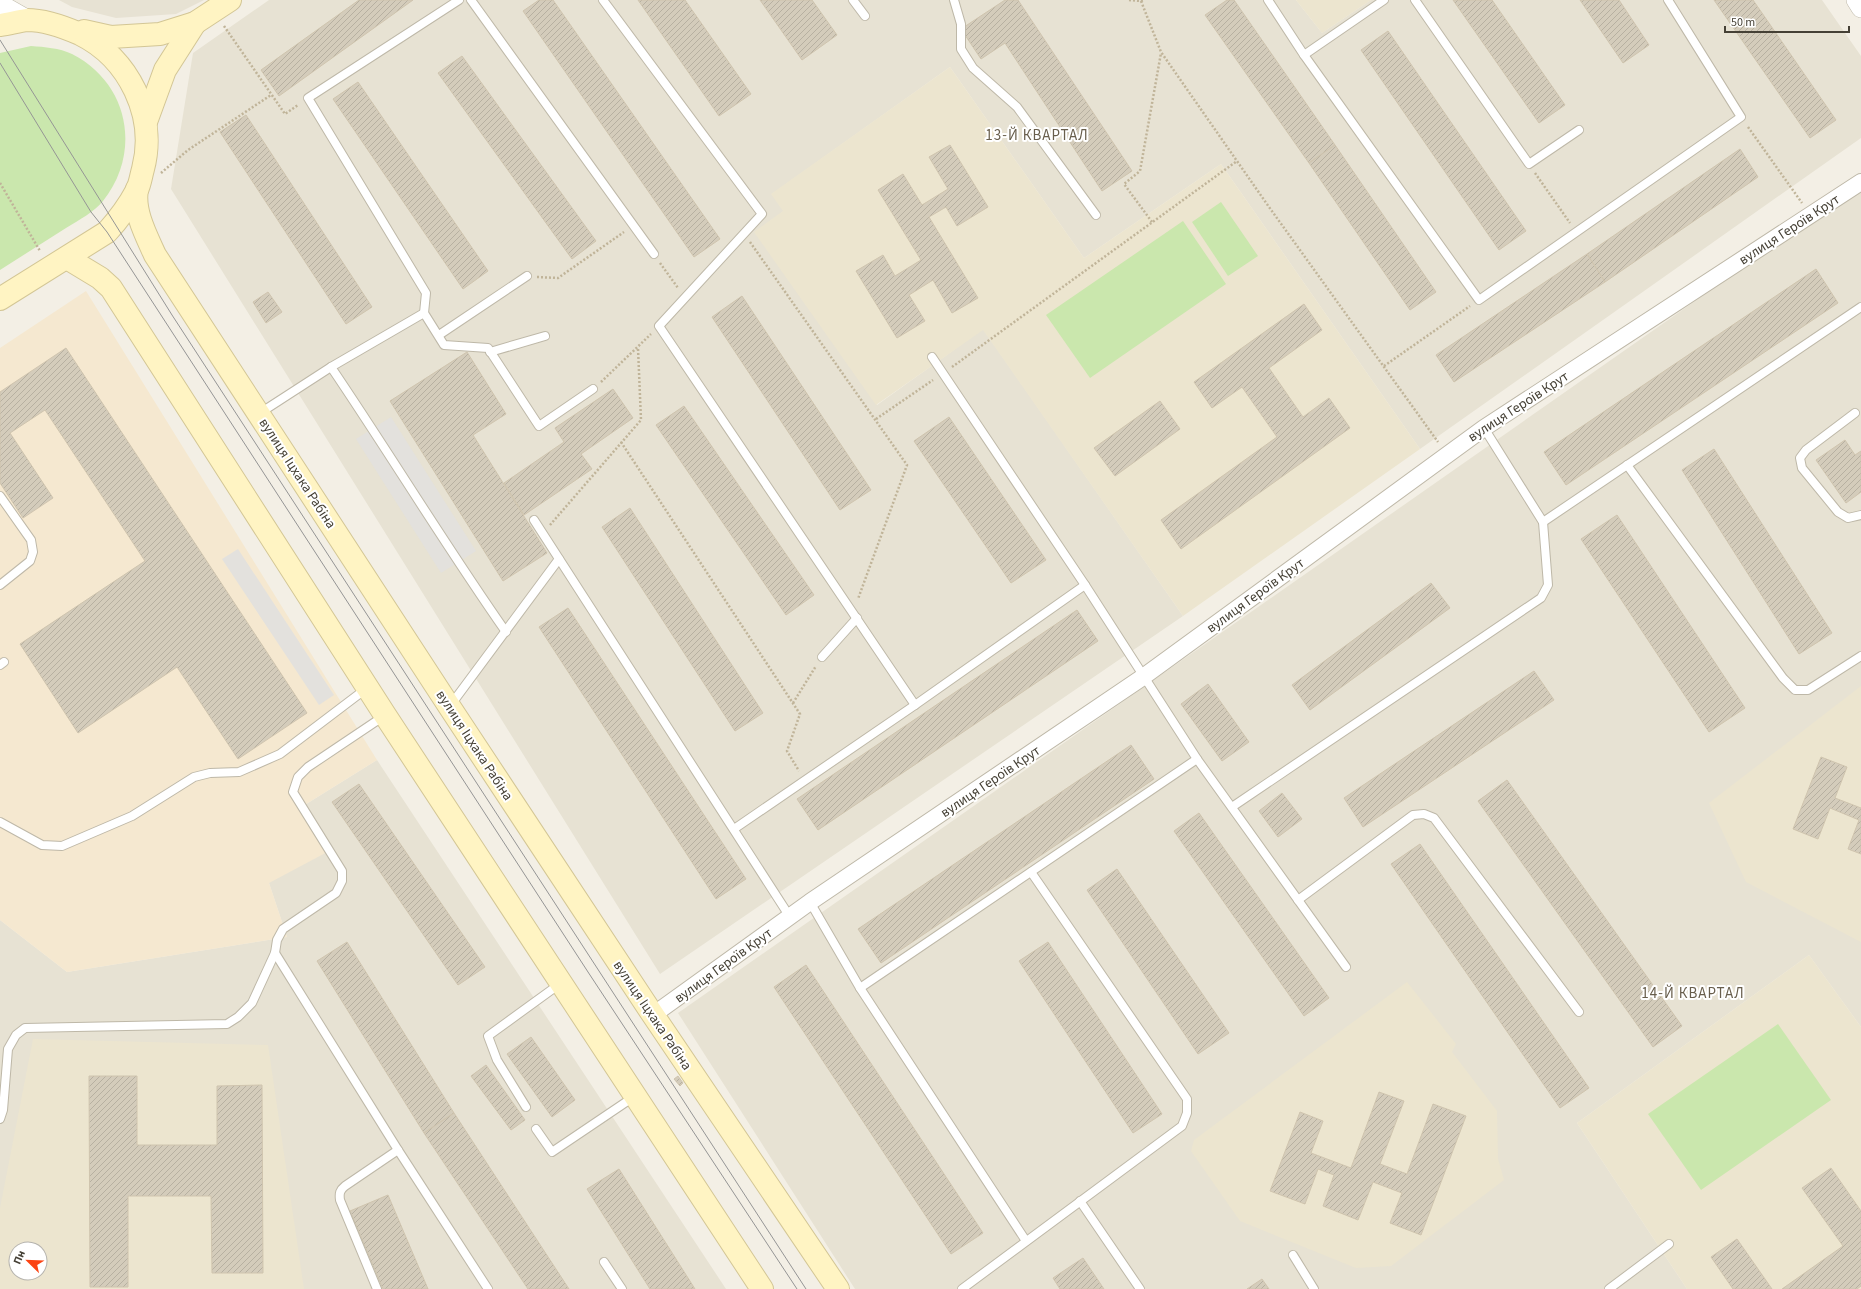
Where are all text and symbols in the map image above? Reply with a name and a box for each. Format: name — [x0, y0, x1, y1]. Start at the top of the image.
scale bar — [1725, 8, 1849, 34]
text: 50 m — [1731, 14, 1755, 31]
district label: 13-Й КВАРТАЛ — [985, 125, 1089, 146]
street label: вулиця Героїв Крут — [1735, 189, 1844, 270]
street label: вулиця Героїв Крут — [1464, 366, 1573, 447]
street label: вулиця Іцхака Рабіна — [254, 414, 340, 533]
street label: вулиця Героїв Крут — [1203, 553, 1309, 638]
street label: вулиця Іцхака Рабіна — [431, 686, 517, 805]
street label: вулиця Героїв Крут — [937, 741, 1045, 823]
street label: вулиця Героїв Крут — [671, 923, 777, 1008]
street label: вулиця Іцхака Рабіна — [608, 957, 696, 1074]
district label: 14-Й КВАРТАЛ — [1641, 983, 1745, 1004]
north arrow — [8, 1241, 48, 1281]
text: Пн — [10, 1248, 29, 1267]

